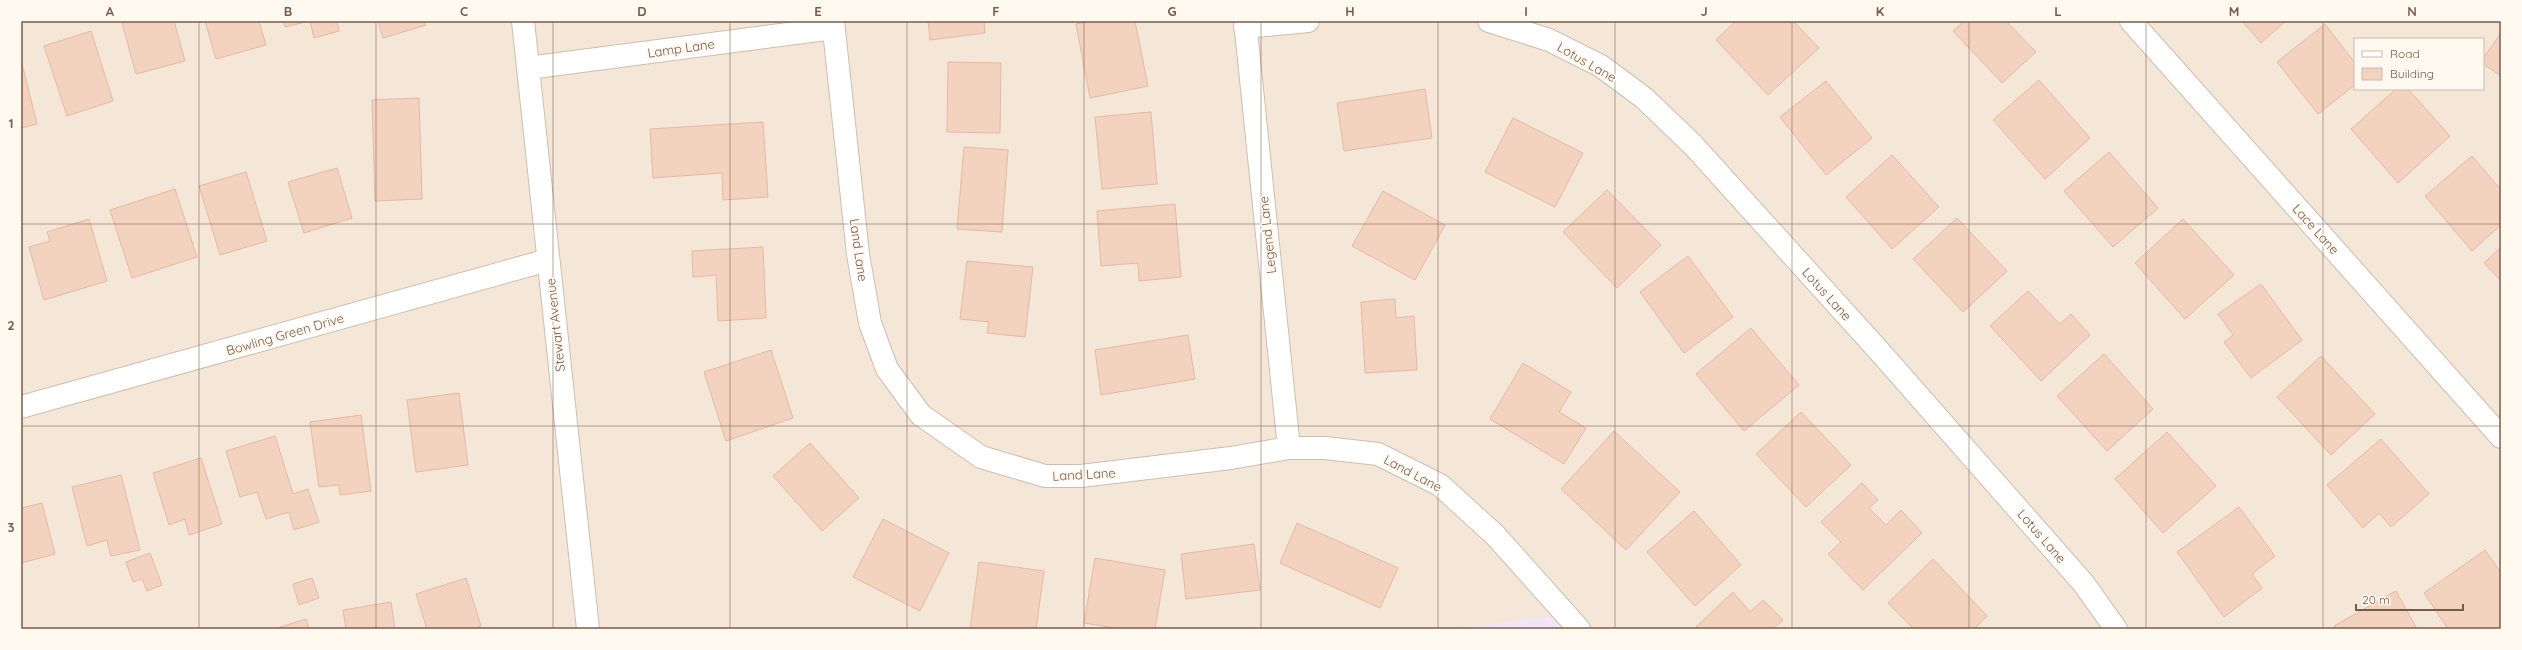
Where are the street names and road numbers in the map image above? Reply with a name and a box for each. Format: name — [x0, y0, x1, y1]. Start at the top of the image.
street label: Lamp Lane — [646, 35, 716, 61]
street label: Lotus Lane — [1554, 39, 1620, 85]
street label: Legend Lane — [1255, 195, 1279, 275]
street label: Lace Lane — [2289, 201, 2343, 257]
street label: Land Lane — [847, 217, 871, 283]
street label: Lotus Lane — [1799, 264, 1855, 324]
street label: Stewart Avenue — [542, 277, 568, 373]
street label: Bowling Green Drive — [224, 310, 346, 358]
street label: Land Lane — [1381, 451, 1445, 495]
street label: Land Lane — [1052, 464, 1116, 484]
street label: Lotus Lane — [2014, 506, 2070, 566]

